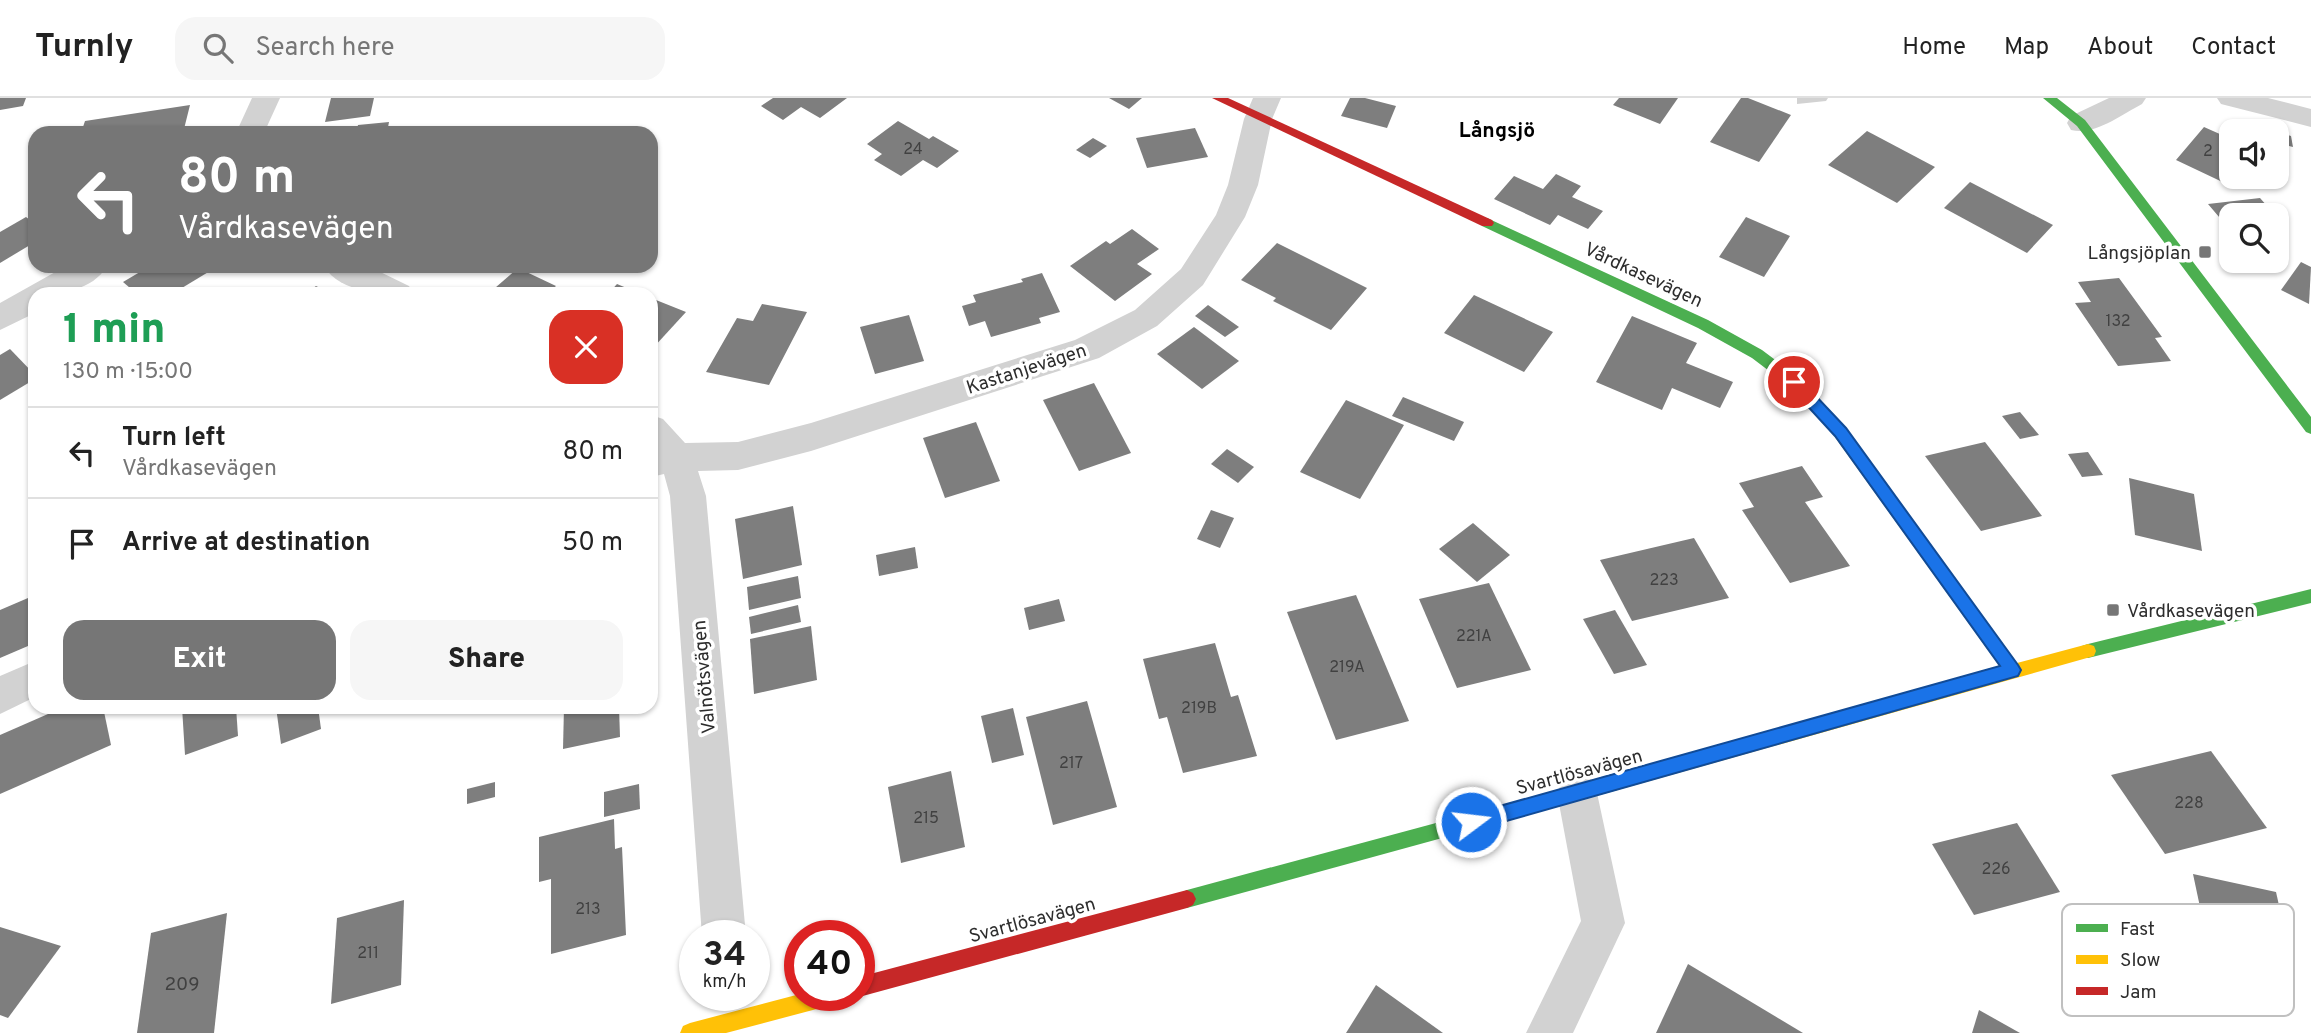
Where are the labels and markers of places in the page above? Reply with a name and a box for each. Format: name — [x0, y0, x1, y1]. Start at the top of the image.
place label: Långsjöplan — [2088, 242, 2191, 266]
marker: Långsjöplan — [2197, 244, 2213, 260]
pin — [1764, 352, 1824, 412]
place label: Vårdkasevägen — [2127, 600, 2255, 624]
marker: Vårdkasevägen — [2105, 602, 2121, 618]

